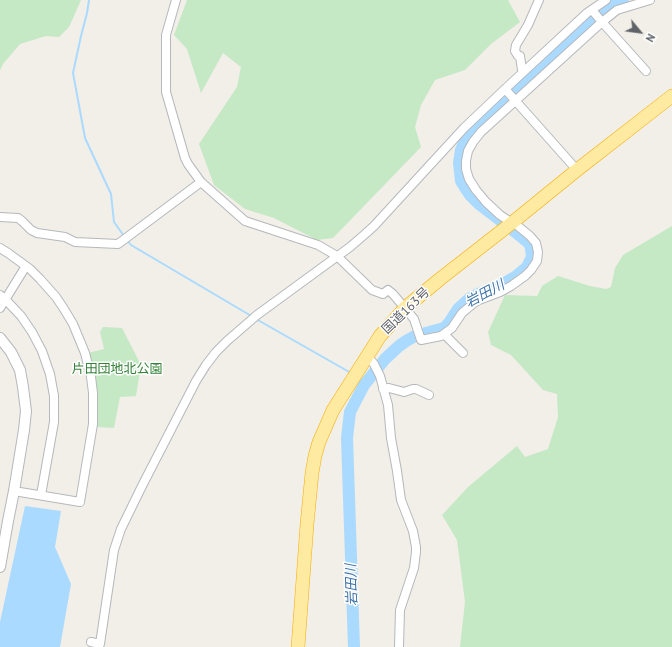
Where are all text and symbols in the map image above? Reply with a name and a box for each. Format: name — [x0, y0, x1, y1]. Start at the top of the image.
north arrow — [620, 12, 660, 52]
text: N — [643, 31, 658, 44]
water label: 岩田川 — [463, 277, 507, 311]
street label: 国道163号 — [379, 284, 433, 338]
park label: 片田団地北公園 — [72, 361, 162, 377]
water label: 岩田川 — [343, 564, 361, 606]

